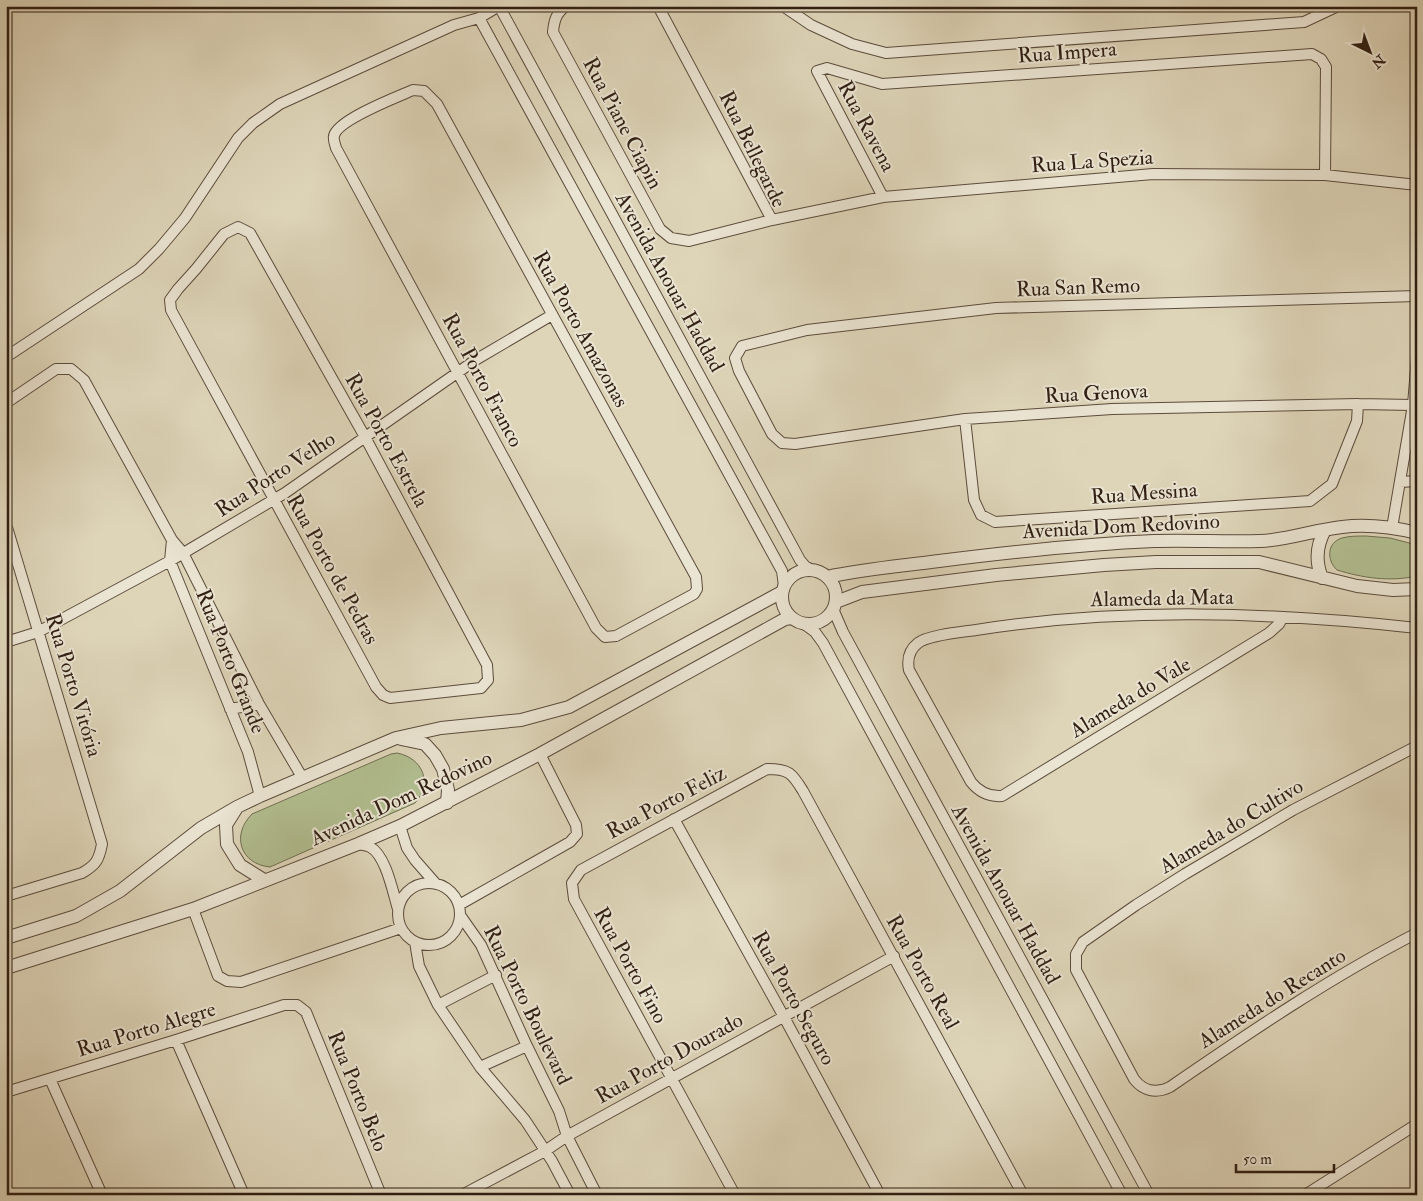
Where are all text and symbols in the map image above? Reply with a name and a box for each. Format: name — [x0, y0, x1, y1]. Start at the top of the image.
north arrow — [1346, 28, 1396, 78]
street label: Rua Impera — [1017, 36, 1118, 69]
text: N — [1368, 50, 1389, 72]
street label: Rua Piane Ciapin — [576, 53, 669, 194]
street label: Rua Ravena — [831, 76, 902, 177]
street label: Rua Bellegarde — [713, 86, 793, 212]
street label: Rua La Spezia — [1030, 144, 1154, 179]
street label: Avenida Anouar Haddad — [608, 187, 731, 378]
street label: Rua Porto Amazonas — [526, 246, 635, 412]
street label: Rua San Remo — [1015, 272, 1141, 303]
street label: Rua Porto Franco — [436, 309, 529, 452]
street label: Rua Porto Estrela — [339, 368, 435, 512]
street label: Rua Genova — [1044, 377, 1149, 410]
street label: Rua Porto Velho — [210, 426, 341, 523]
street label: Rua Messina — [1090, 476, 1199, 511]
street label: Rua Porto de Pedras — [280, 489, 385, 649]
street label: Avenida Dom Redovino — [1021, 508, 1220, 545]
street label: Alameda da Mata — [1089, 584, 1234, 613]
street label: Rua Porto Grande — [189, 585, 272, 738]
street label: Rua Porto Vitória — [39, 610, 108, 761]
street label: Alameda do Vale — [1064, 651, 1196, 745]
street label: Avenida Dom Redovino — [305, 744, 496, 853]
street label: Rua Porto Feliz — [602, 759, 731, 845]
street label: Alameda do Cultivo — [1153, 773, 1308, 881]
street label: Avenida Anouar Haddad — [944, 799, 1067, 990]
street label: Rua Porto Fino — [587, 902, 674, 1028]
street label: Rua Porto Real — [880, 910, 966, 1035]
street label: Rua Porto Boulevard — [477, 921, 578, 1090]
street label: Rua Porto Seguro — [746, 926, 842, 1070]
street label: Alameda do Recanto — [1193, 942, 1351, 1055]
street label: Rua Porto Alegre — [73, 995, 219, 1063]
street label: Rua Porto Dourado — [591, 1007, 748, 1110]
street label: Rua Porto Belo — [321, 1027, 394, 1155]
scale bar — [1236, 1141, 1333, 1173]
text: 50 m — [1243, 1150, 1272, 1169]

